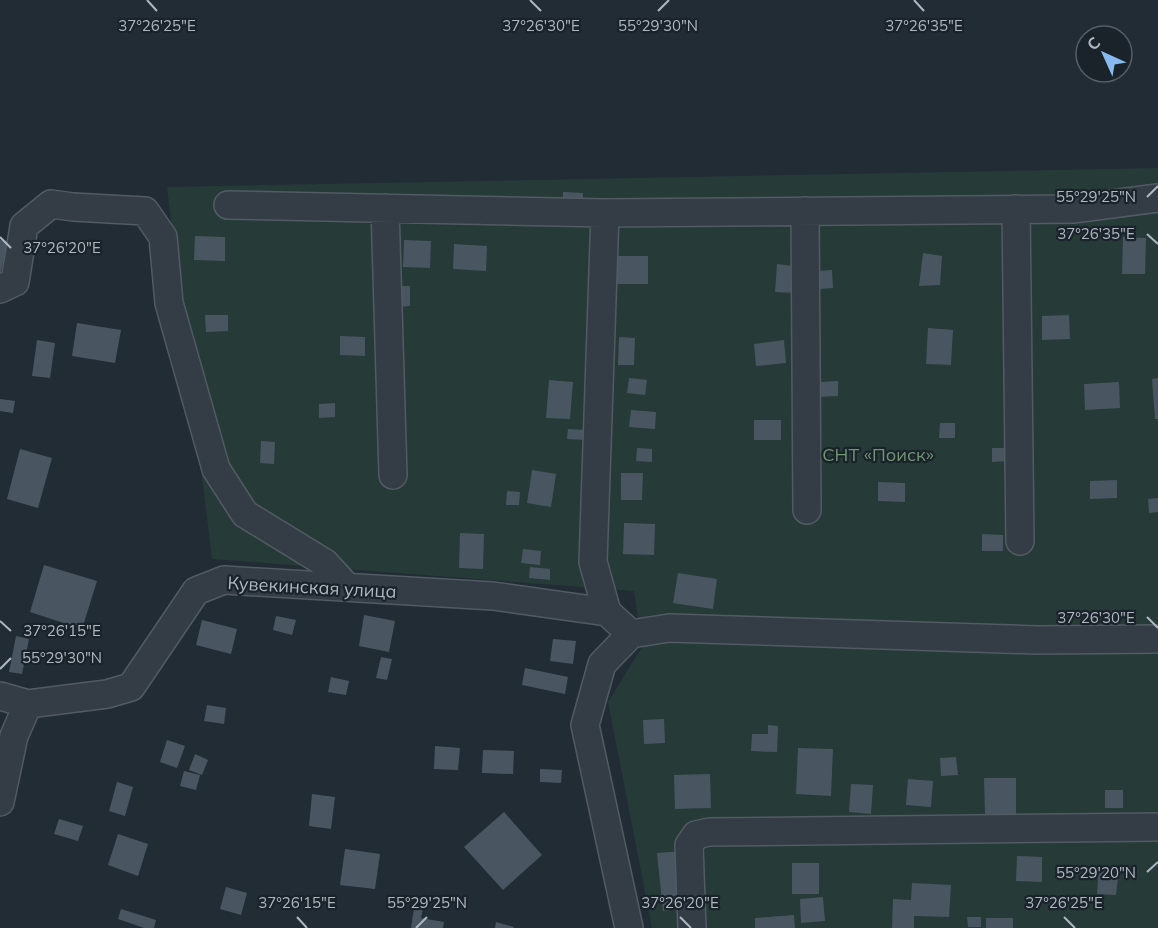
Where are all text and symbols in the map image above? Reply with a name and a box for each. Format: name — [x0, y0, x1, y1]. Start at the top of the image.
text: 37°26'25"E — [118, 16, 196, 35]
text: 37°26'30"E — [502, 16, 580, 35]
text: 55°29'30"N — [618, 16, 698, 35]
text: 37°26'35"E — [885, 16, 963, 35]
north arrow — [1074, 24, 1134, 84]
text: С — [1082, 32, 1104, 54]
text: 55°29'25"N — [1056, 187, 1136, 206]
text: 37°26'35"E — [1057, 224, 1135, 243]
text: 37°26'20"E — [23, 238, 101, 257]
park label: СНТ «Поиск» — [822, 443, 934, 466]
street label: Кувекинская улица — [227, 571, 397, 603]
text: 37°26'30"E — [1057, 608, 1135, 627]
text: 37°26'15"E — [23, 621, 101, 640]
text: 55°29'30"N — [22, 648, 102, 667]
text: 55°29'20"N — [1056, 863, 1136, 882]
text: 37°26'15"E — [258, 893, 336, 912]
text: 55°29'25"N — [387, 893, 467, 912]
text: 37°26'20"E — [641, 893, 719, 912]
text: 37°26'25"E — [1025, 893, 1103, 912]

